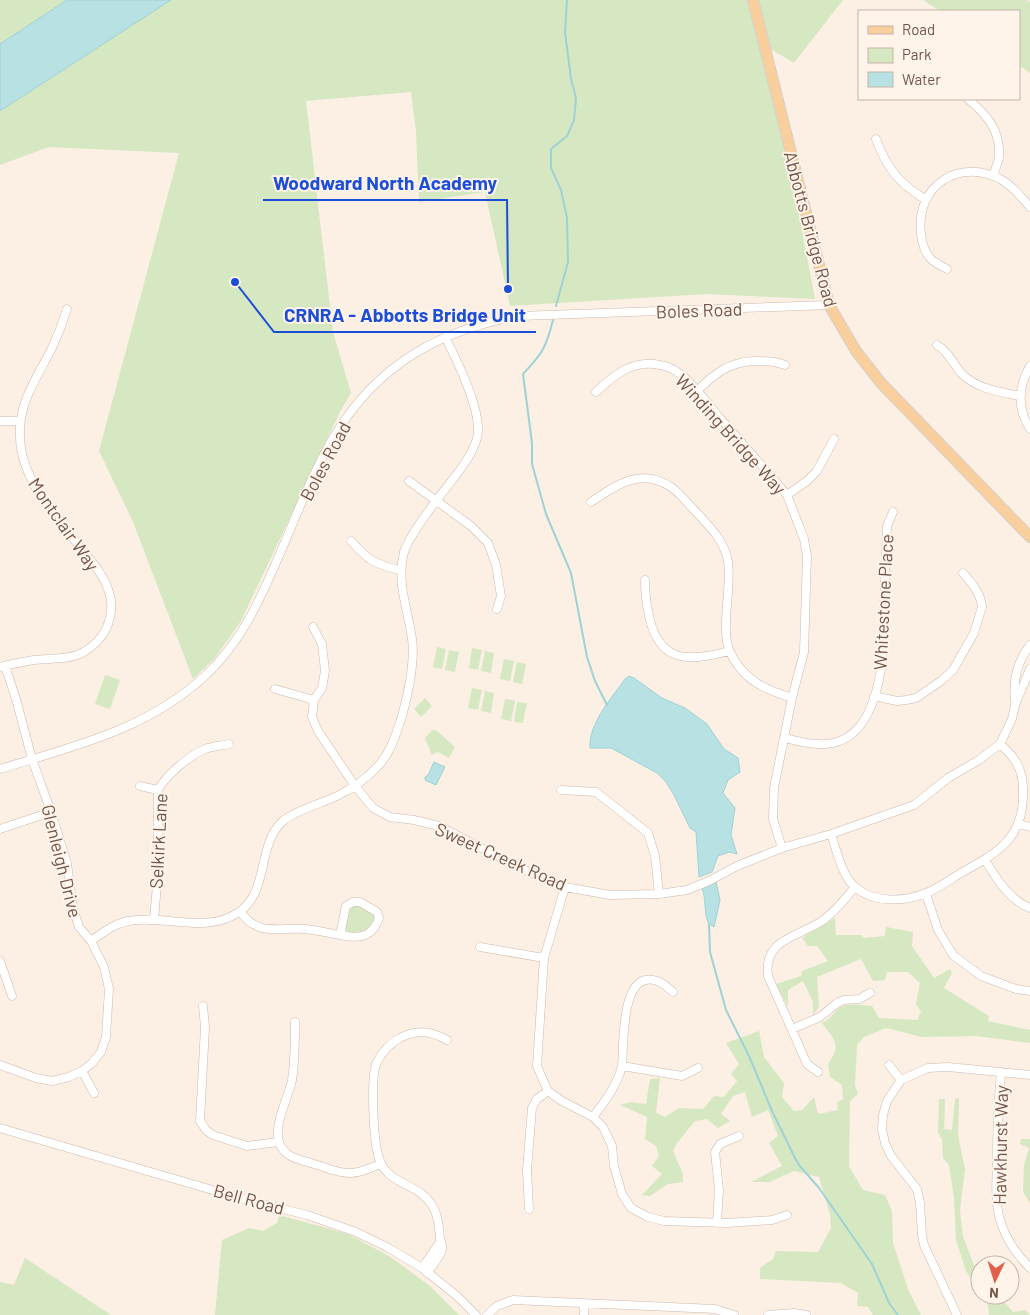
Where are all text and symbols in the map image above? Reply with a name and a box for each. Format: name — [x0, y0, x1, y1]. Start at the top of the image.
legend — [858, 10, 1020, 100]
text: Road — [902, 20, 935, 38]
text: Park — [902, 45, 932, 63]
text: Water — [902, 70, 941, 88]
street label: Abbotts Bridge Road — [780, 149, 842, 309]
callout: Woodward North Academy — [263, 166, 507, 200]
text: Woodward North Academy — [273, 171, 498, 194]
street label: Boles Road — [655, 297, 743, 323]
callout: CRNRA - Abbotts Bridge Unit — [274, 298, 536, 332]
text: CRNRA - Abbotts Bridge Unit — [284, 303, 526, 326]
street label: Winding Bridge Way — [671, 369, 791, 499]
street label: Boles Road — [295, 418, 355, 504]
street label: Montclair Way — [24, 473, 104, 575]
street label: Whitestone Place — [868, 533, 898, 671]
street label: Selkirk Lane — [145, 793, 171, 889]
street label: Glenleigh Drive — [37, 802, 87, 920]
street label: Sweet Creek Road — [432, 817, 570, 895]
street label: Hawkhurst Way — [988, 1085, 1012, 1205]
street label: Bell Road — [211, 1179, 287, 1219]
north arrow — [970, 1255, 1020, 1305]
text: N — [989, 1285, 999, 1302]

